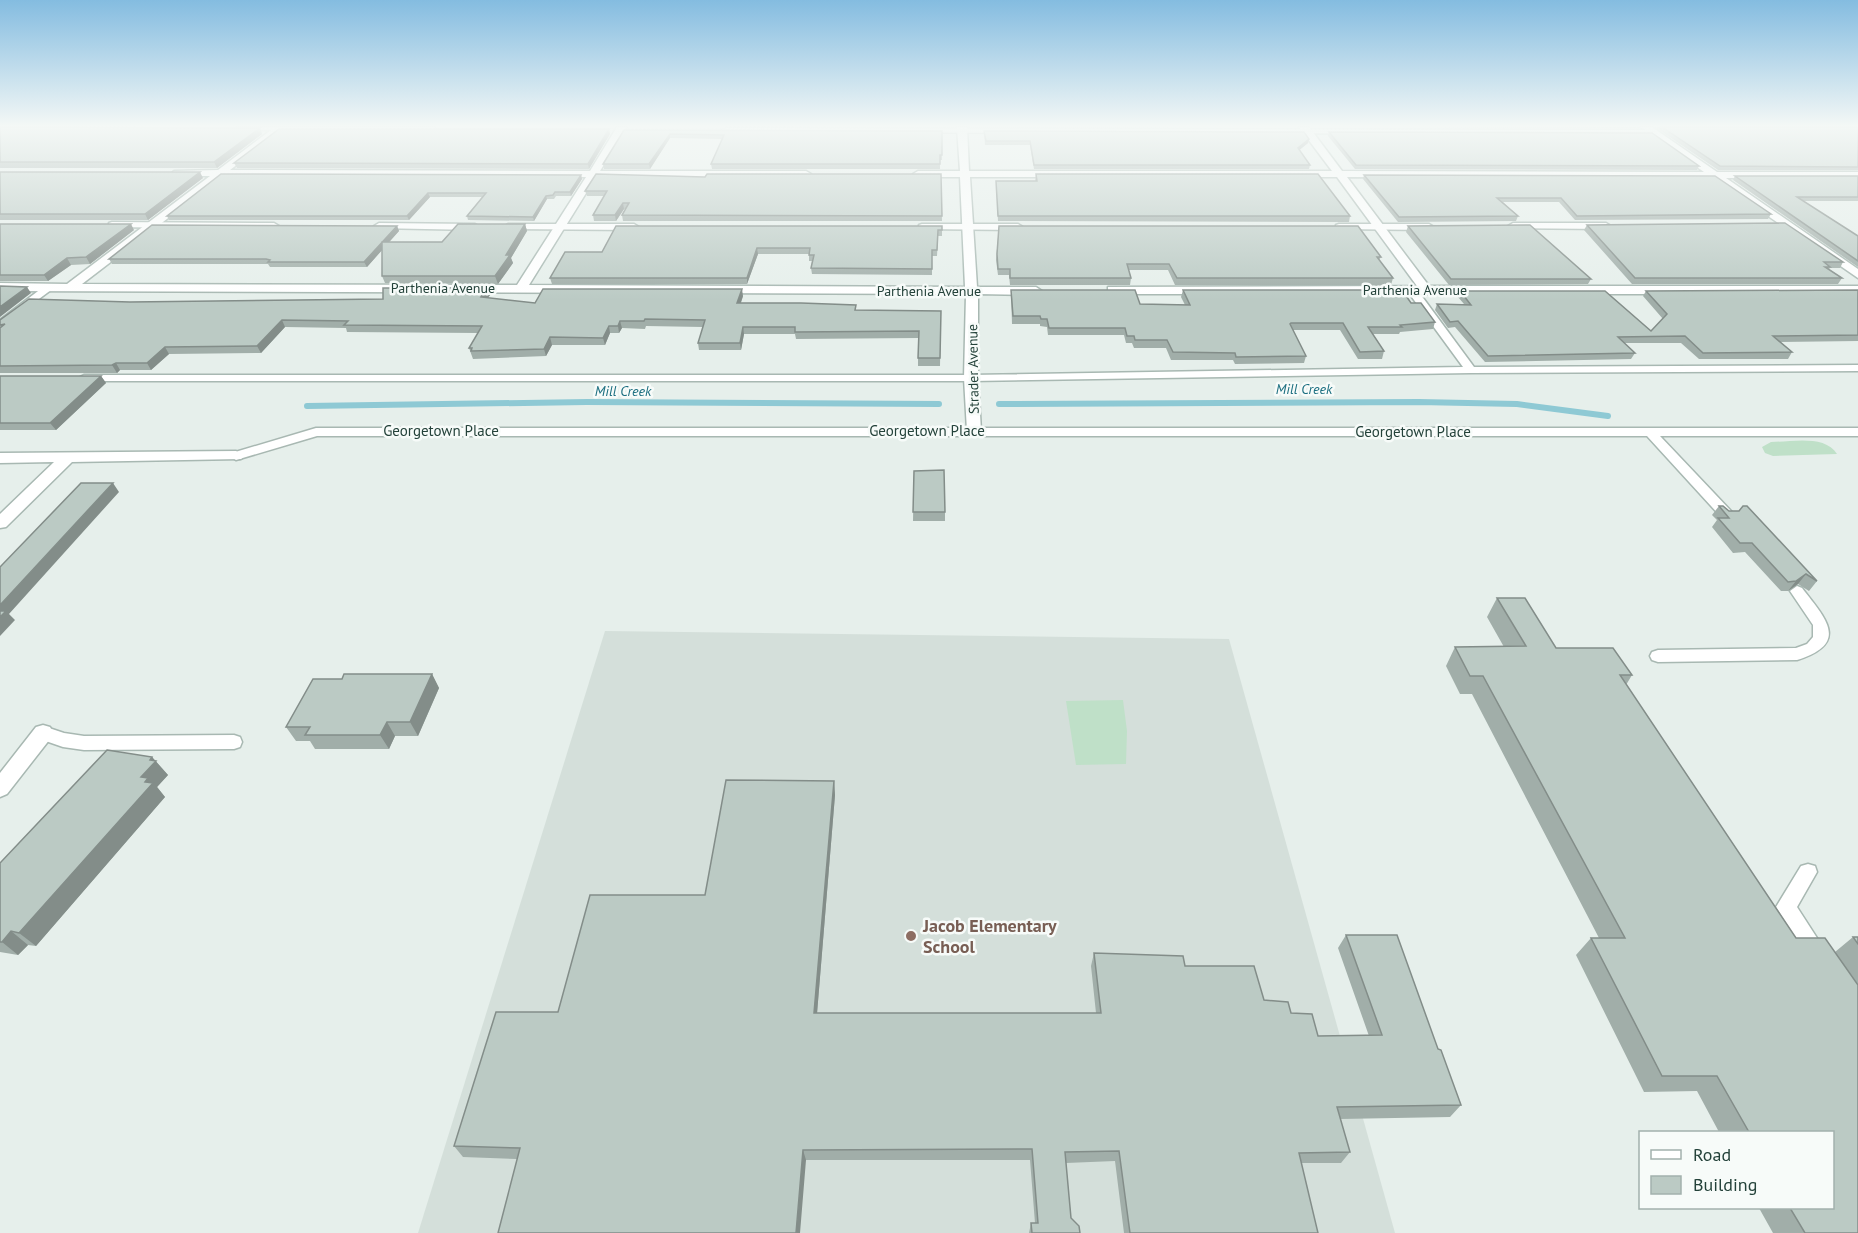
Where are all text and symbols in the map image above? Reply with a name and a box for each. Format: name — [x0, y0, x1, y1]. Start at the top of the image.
street label: Parthenia Avenue — [391, 279, 495, 297]
street label: Parthenia Avenue — [1363, 281, 1467, 299]
street label: Parthenia Avenue — [877, 282, 981, 300]
street label: Strader Avenue — [963, 324, 983, 414]
water label: Mill Creek — [1276, 380, 1333, 398]
water label: Mill Creek — [595, 382, 652, 400]
street label: Georgetown Place — [383, 421, 499, 440]
street label: Georgetown Place — [869, 421, 985, 440]
street label: Georgetown Place — [1355, 422, 1471, 441]
place label: Jacob Elementary School — [922, 914, 1057, 958]
marker: Jacob Elementary School — [904, 929, 918, 943]
legend — [1639, 1131, 1834, 1209]
text: Road — [1693, 1143, 1731, 1166]
text: Building — [1693, 1173, 1757, 1196]

